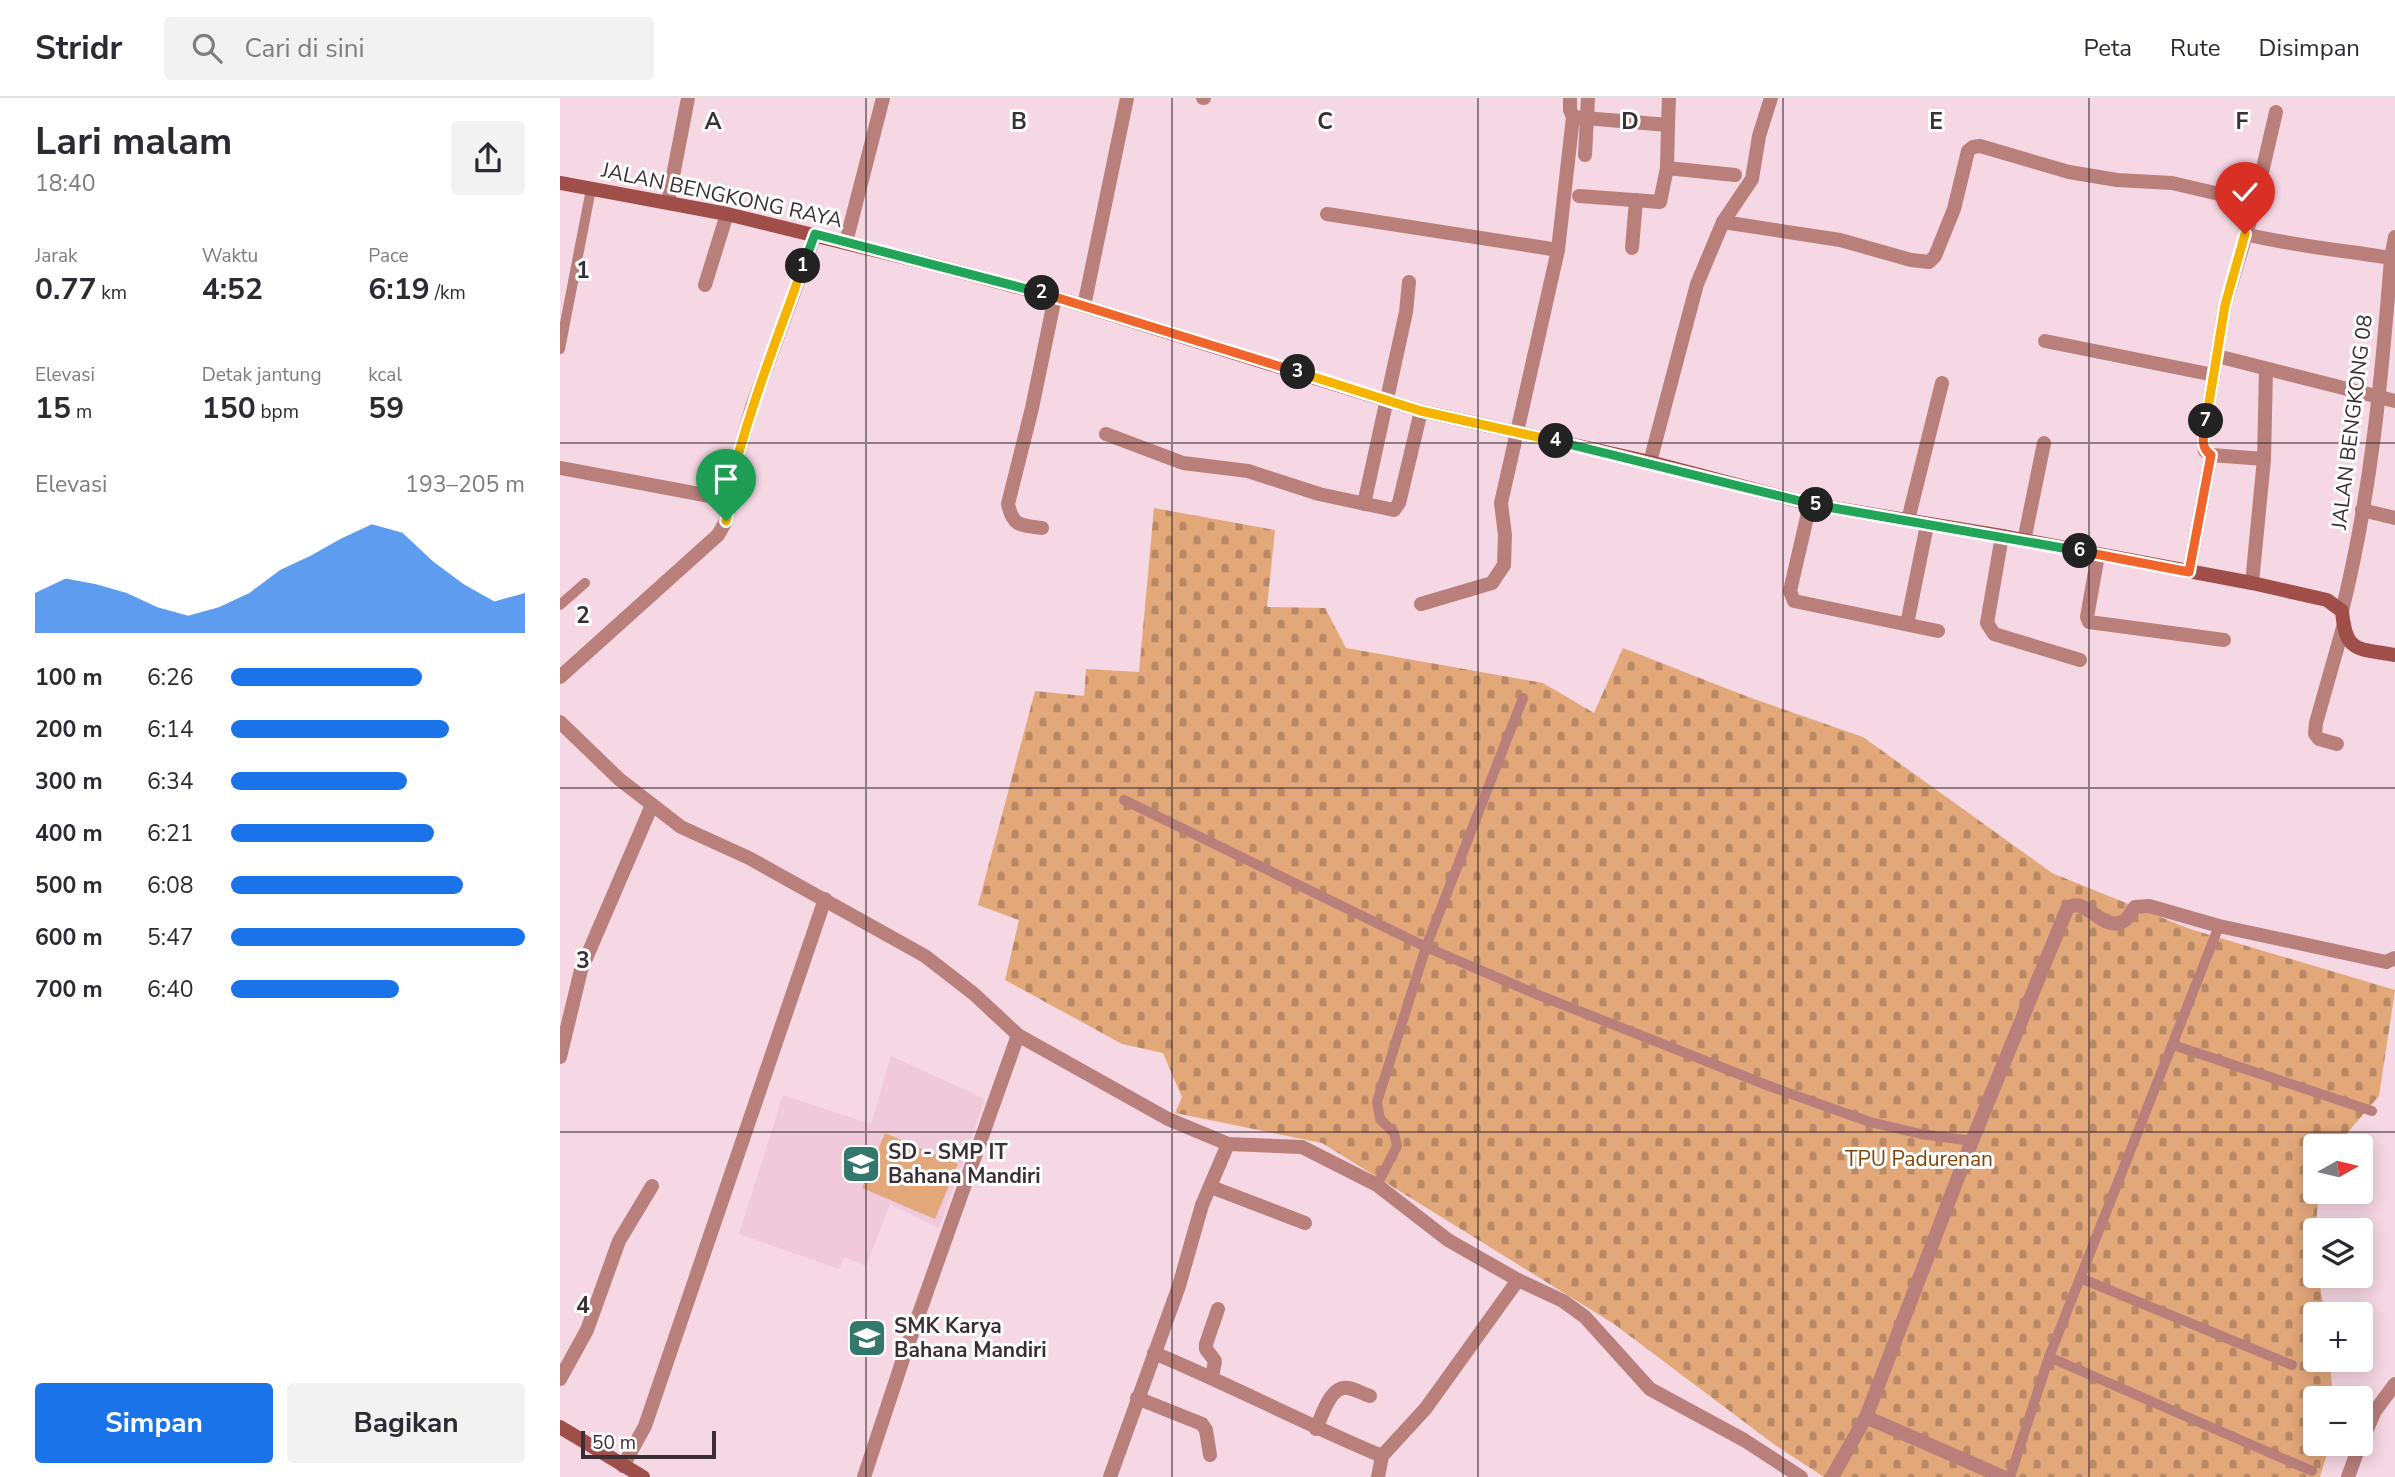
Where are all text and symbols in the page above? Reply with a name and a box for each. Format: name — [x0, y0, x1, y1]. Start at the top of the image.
search box — [164, 17, 654, 80]
text: Stridr — [35, 26, 122, 71]
icon: search — [188, 29, 226, 67]
text: Cari di sini — [244, 31, 365, 66]
text: Peta — [2083, 32, 2132, 64]
text: Rute — [2170, 32, 2221, 64]
text: Disimpan — [2259, 32, 2360, 64]
text: A — [704, 106, 722, 137]
text: B — [1011, 106, 1027, 137]
text: C — [1317, 106, 1333, 137]
text: D — [1621, 106, 1639, 137]
text: E — [1929, 106, 1943, 137]
text: F — [2236, 106, 2249, 137]
text: Lari malam — [35, 116, 232, 167]
button: share — [451, 121, 525, 195]
street label: JALAN BENGKONG RAYA — [598, 156, 845, 234]
pin — [2215, 162, 2275, 234]
text: 18:40 — [35, 168, 95, 199]
icon: check — [2226, 173, 2264, 211]
text: Jarak — [35, 243, 78, 269]
text: Waktu — [202, 243, 258, 269]
text: Pace — [368, 243, 409, 269]
pin: 1 — [786, 248, 820, 284]
text: 1 — [797, 252, 808, 278]
text: 1 — [576, 255, 590, 286]
text: 0.77 — [35, 269, 96, 310]
text: 4:52 — [202, 269, 263, 310]
text: 6:19 — [368, 269, 430, 310]
pin: 2 — [1024, 276, 1060, 310]
text: 2 — [1036, 279, 1047, 305]
text: km — [96, 280, 127, 306]
text: /km — [430, 280, 466, 306]
street label: JALAN BENGKONG 08 — [2325, 313, 2379, 532]
pin: 3 — [1280, 354, 1316, 390]
text: 3 — [1292, 358, 1303, 384]
text: Elevasi — [35, 362, 95, 388]
text: Detak jantung — [202, 362, 322, 388]
text: kcal — [368, 362, 402, 388]
text: 15 — [35, 388, 71, 429]
text: 150 — [202, 388, 256, 429]
text: 59 — [368, 388, 404, 429]
text: m — [71, 399, 92, 425]
text: bpm — [256, 399, 299, 425]
pin: 7 — [2188, 404, 2224, 438]
text: 7 — [2200, 407, 2211, 433]
pin: 4 — [1538, 424, 1574, 458]
text: 4 — [1550, 427, 1561, 453]
pin — [696, 449, 756, 521]
icon: arrive — [707, 460, 745, 498]
text: Elevasi — [35, 469, 107, 500]
text: 193–205 m — [405, 469, 525, 500]
pin: 5 — [1798, 488, 1834, 522]
text: 5 — [1810, 491, 1821, 517]
pin: 6 — [2062, 533, 2098, 568]
text: 6 — [2074, 537, 2085, 563]
text: 2 — [576, 600, 590, 631]
text: 100 m — [35, 662, 103, 693]
text: 6:26 — [147, 662, 194, 693]
text: 200 m — [35, 714, 103, 745]
text: 6:14 — [147, 714, 194, 745]
text: 300 m — [35, 766, 103, 797]
text: 6:34 — [147, 766, 194, 797]
text: 400 m — [35, 818, 103, 849]
text: 6:21 — [147, 818, 194, 849]
text: 500 m — [35, 870, 103, 901]
text: 6:08 — [147, 870, 194, 901]
text: 600 m — [35, 922, 103, 953]
text: 5:47 — [147, 922, 194, 953]
text: 3 — [576, 945, 590, 976]
text: 700 m — [35, 974, 103, 1005]
text: 6:40 — [147, 974, 194, 1005]
north arrow — [2303, 1134, 2373, 1204]
map controls — [2303, 1134, 2373, 1456]
place label: SD - SMP IT Bahana Mandiri — [888, 1138, 1041, 1190]
school or university icon: SD - SMP IT Bahana Mandiri — [840, 1143, 882, 1185]
park label: TPU Padurenan — [1845, 1145, 1993, 1173]
button: layers — [2303, 1218, 2373, 1288]
text: 4 — [576, 1290, 590, 1321]
button: + — [2303, 1302, 2373, 1372]
place label: SMK Karya Bahana Mandiri — [894, 1312, 1047, 1364]
school or university icon: SMK Karya Bahana Mandiri — [846, 1317, 888, 1359]
button: Simpan — [35, 1383, 273, 1463]
button: Bagikan — [287, 1383, 525, 1463]
button: − — [2303, 1386, 2373, 1456]
scale bar — [581, 1428, 716, 1460]
text: 50 m — [592, 1430, 636, 1456]

